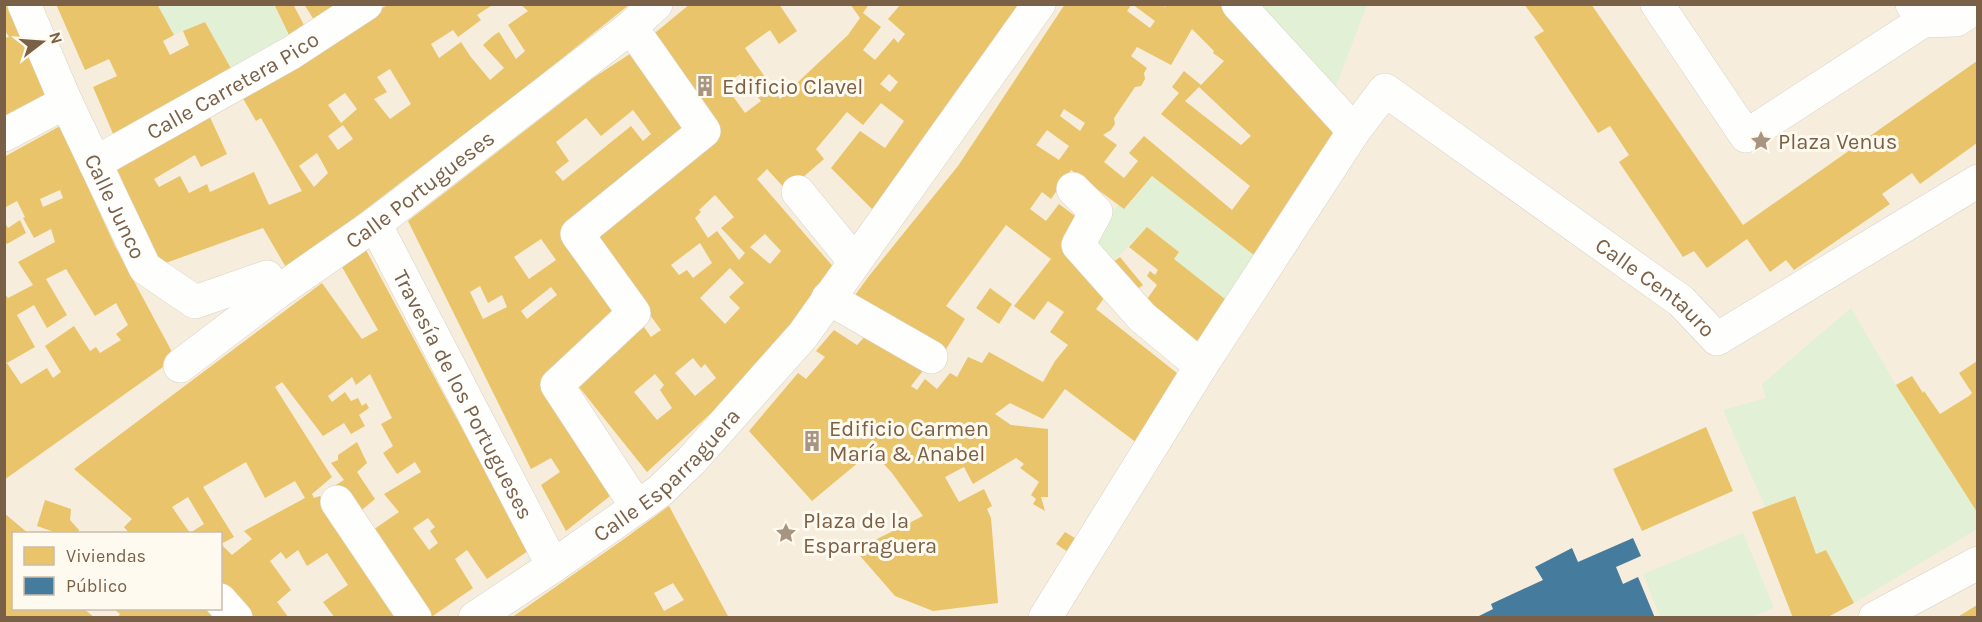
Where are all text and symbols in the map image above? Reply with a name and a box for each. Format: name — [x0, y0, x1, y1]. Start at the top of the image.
north arrow — [12, 12, 72, 72]
street label: Calle Carretera Pico — [142, 26, 324, 145]
text: N — [45, 29, 67, 46]
building icon: Edificio Clavel — [693, 74, 717, 98]
place label: Edificio Clavel — [722, 74, 863, 100]
street label: Calle Portugueses — [341, 125, 500, 254]
place icon: Plaza Venus — [1749, 129, 1773, 153]
place label: Plaza Venus — [1778, 129, 1897, 155]
street label: Calle Junco — [79, 150, 151, 263]
street label: Calle Centauro — [1590, 232, 1720, 343]
street label: Travesía de los Portugueses — [387, 266, 538, 524]
street label: Calle Esparraguera — [589, 403, 746, 548]
place label: Edificio Carmen María & Anabel — [829, 416, 989, 467]
building icon: Edificio Carmen María & Anabel — [800, 429, 824, 453]
place label: Plaza de la Esparraguera — [803, 508, 937, 559]
place icon: Plaza de la Esparraguera — [774, 521, 798, 545]
legend — [12, 532, 222, 610]
text: Viviendas — [66, 545, 146, 567]
text: Público — [66, 575, 127, 597]

